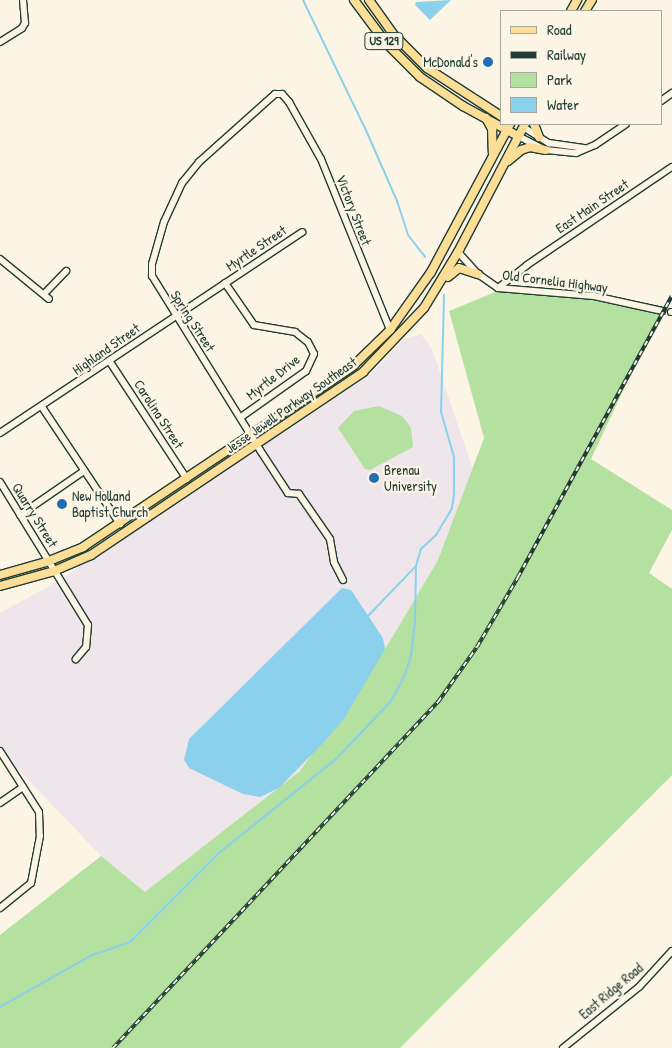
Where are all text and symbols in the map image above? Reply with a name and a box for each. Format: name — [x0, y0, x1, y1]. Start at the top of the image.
legend — [500, 10, 662, 125]
text: Road — [547, 19, 572, 40]
road number: US 129 — [364, 31, 404, 50]
text: Railway — [547, 44, 586, 65]
place label: McDonald's — [423, 54, 478, 70]
marker: McDonald's — [482, 56, 494, 68]
text: Park — [547, 69, 572, 90]
text: Water — [547, 94, 579, 115]
street label: Victory Street — [333, 172, 375, 248]
street label: East Main Street — [552, 175, 632, 237]
street label: Myrtle Street — [222, 222, 290, 274]
street label: Old Cornelia Highway — [501, 266, 609, 296]
street label: Spring Street — [167, 287, 219, 355]
street label: Highland Street — [69, 320, 143, 378]
street label: Myrtle Drive — [243, 351, 303, 403]
street label: Jesse Jewell Parkway Southeast — [222, 353, 360, 457]
street label: Carolina Street — [131, 376, 187, 452]
place label: Brenau University — [384, 462, 437, 494]
marker: Brenau University — [368, 472, 380, 484]
street label: Quarry Street — [9, 480, 61, 550]
place label: New Holland Baptist Church — [72, 488, 148, 520]
marker: New Holland Baptist Church — [56, 498, 68, 510]
street label: East Ridge Road — [576, 959, 646, 1023]

